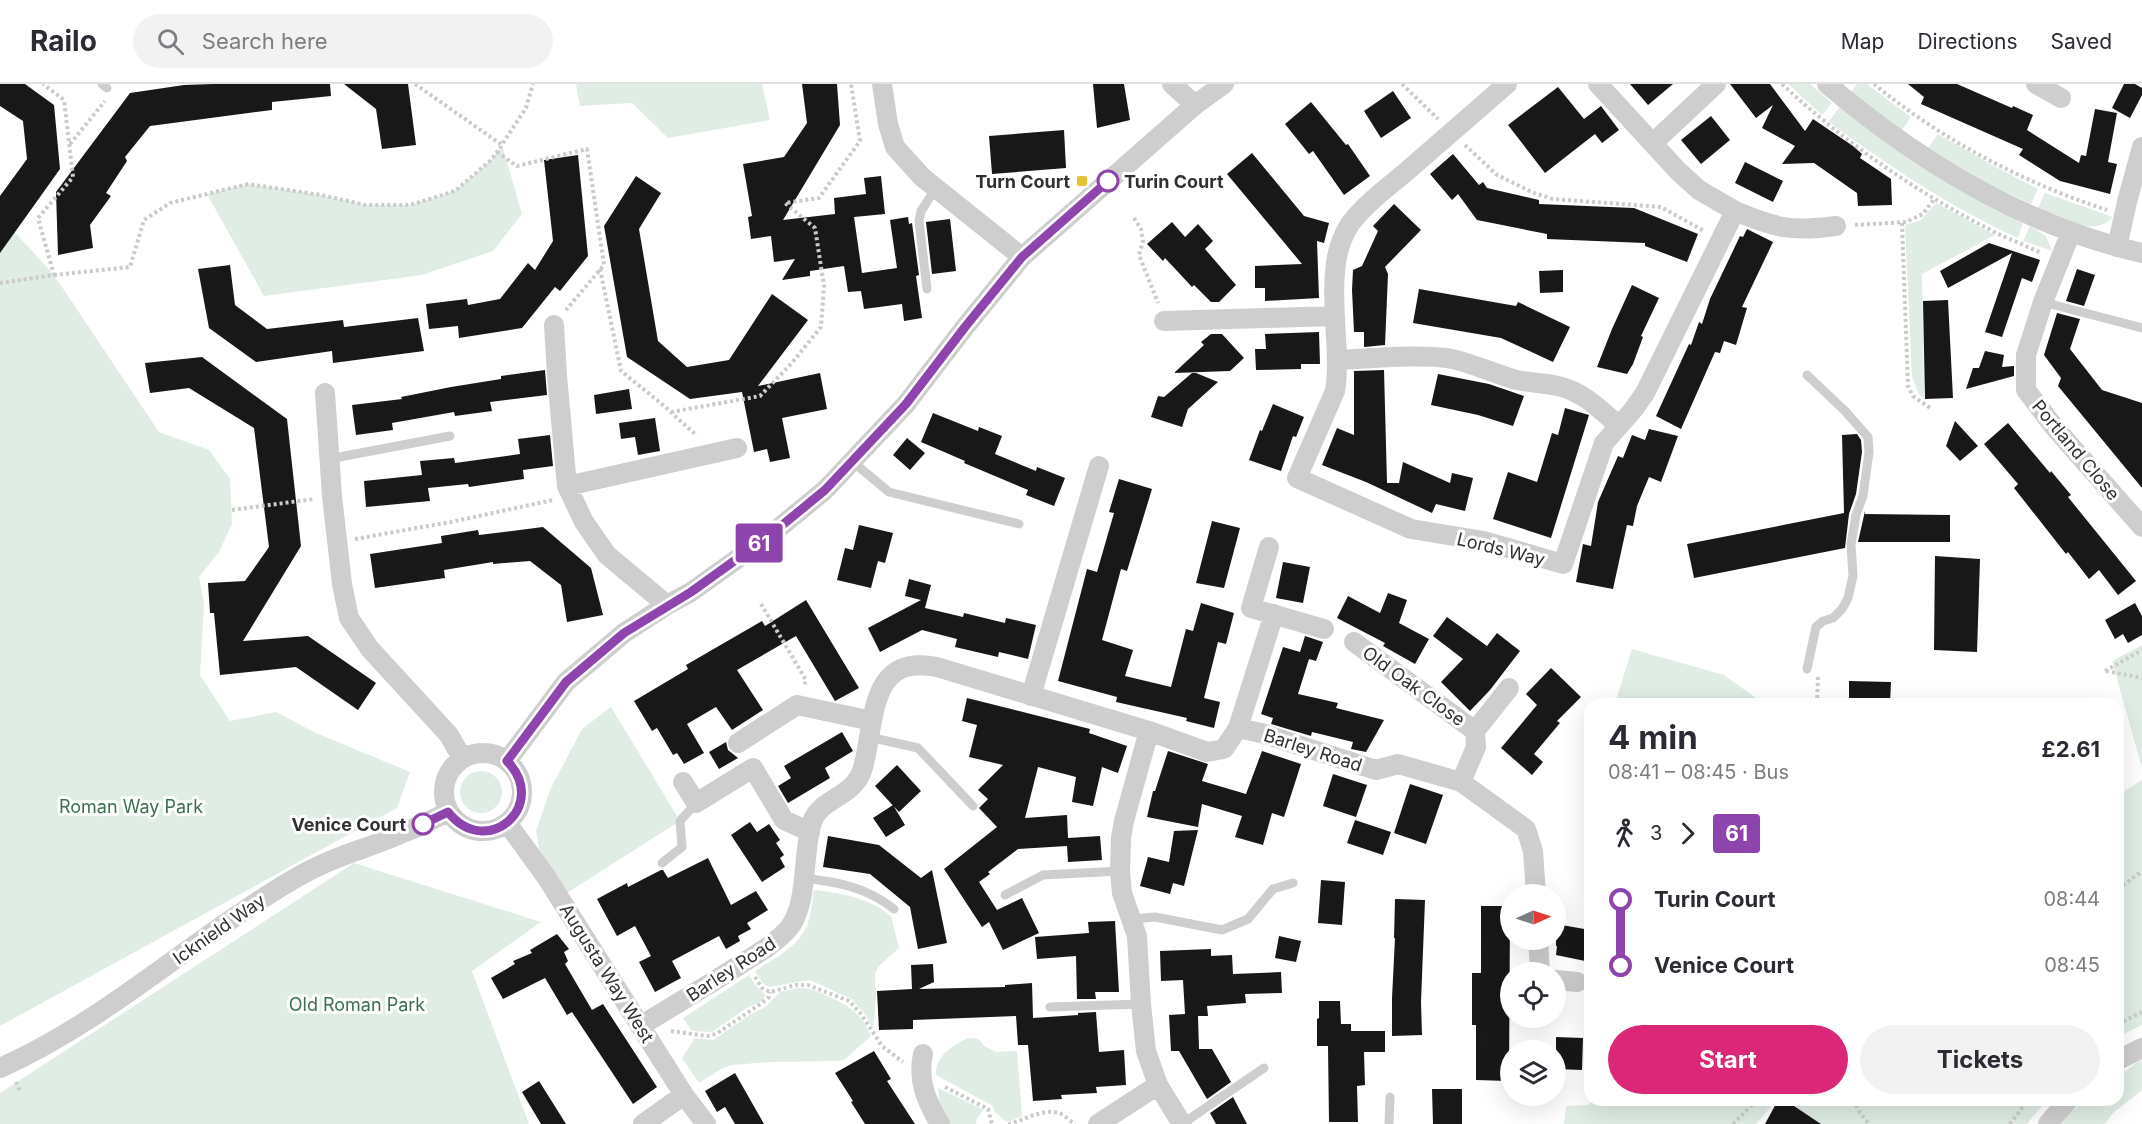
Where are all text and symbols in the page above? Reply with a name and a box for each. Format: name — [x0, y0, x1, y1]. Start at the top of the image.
search box — [133, 14, 553, 68]
text: Railo — [30, 24, 97, 58]
icon: search — [154, 25, 187, 58]
text: Search here — [202, 28, 328, 54]
text: Map — [1841, 29, 1884, 54]
text: Directions — [1917, 29, 2018, 54]
text: Saved — [2051, 29, 2112, 54]
marker: Turin Court — [1097, 170, 1119, 192]
place label: Turn Court — [975, 171, 1070, 192]
place label: Turin Court — [1124, 171, 1224, 192]
marker: Turn Court — [1075, 174, 1089, 188]
street label: Portland Close — [2028, 396, 2124, 504]
line badge: 61 — [732, 524, 786, 562]
street label: Lords Way — [1455, 528, 1547, 570]
text: 61 — [748, 531, 770, 556]
street label: Old Oak Close — [1359, 642, 1469, 730]
text: 4 min — [1608, 717, 1698, 757]
street label: Barley Road — [1261, 724, 1365, 776]
text: £2.61 — [2042, 736, 2100, 762]
text: 08:41 – 08:45 · Bus — [1608, 760, 1789, 784]
park label: Roman Way Park — [59, 796, 203, 817]
marker: Venice Court — [412, 813, 434, 835]
place label: Venice Court — [291, 814, 406, 835]
icon: walk — [1608, 817, 1641, 850]
icon: forward — [1671, 817, 1704, 850]
text: 3 — [1650, 821, 1662, 845]
text: 61 — [1725, 821, 1748, 846]
north arrow — [1500, 884, 1566, 950]
map controls — [1500, 884, 1566, 1106]
text: Turin Court — [1654, 886, 1776, 912]
text: 08:44 — [2043, 887, 2100, 911]
street label: Icknield Way — [169, 890, 269, 968]
street label: Augusta Way West — [556, 900, 658, 1046]
street label: Barley Road — [682, 932, 780, 1006]
text: Venice Court — [1654, 952, 1794, 978]
text: 08:45 — [2044, 953, 2100, 977]
button: locate — [1500, 962, 1566, 1028]
park label: Old Roman Park — [289, 994, 425, 1015]
button: Start — [1608, 1025, 1848, 1094]
button: Tickets — [1860, 1025, 2100, 1094]
button: layers — [1500, 1040, 1566, 1106]

